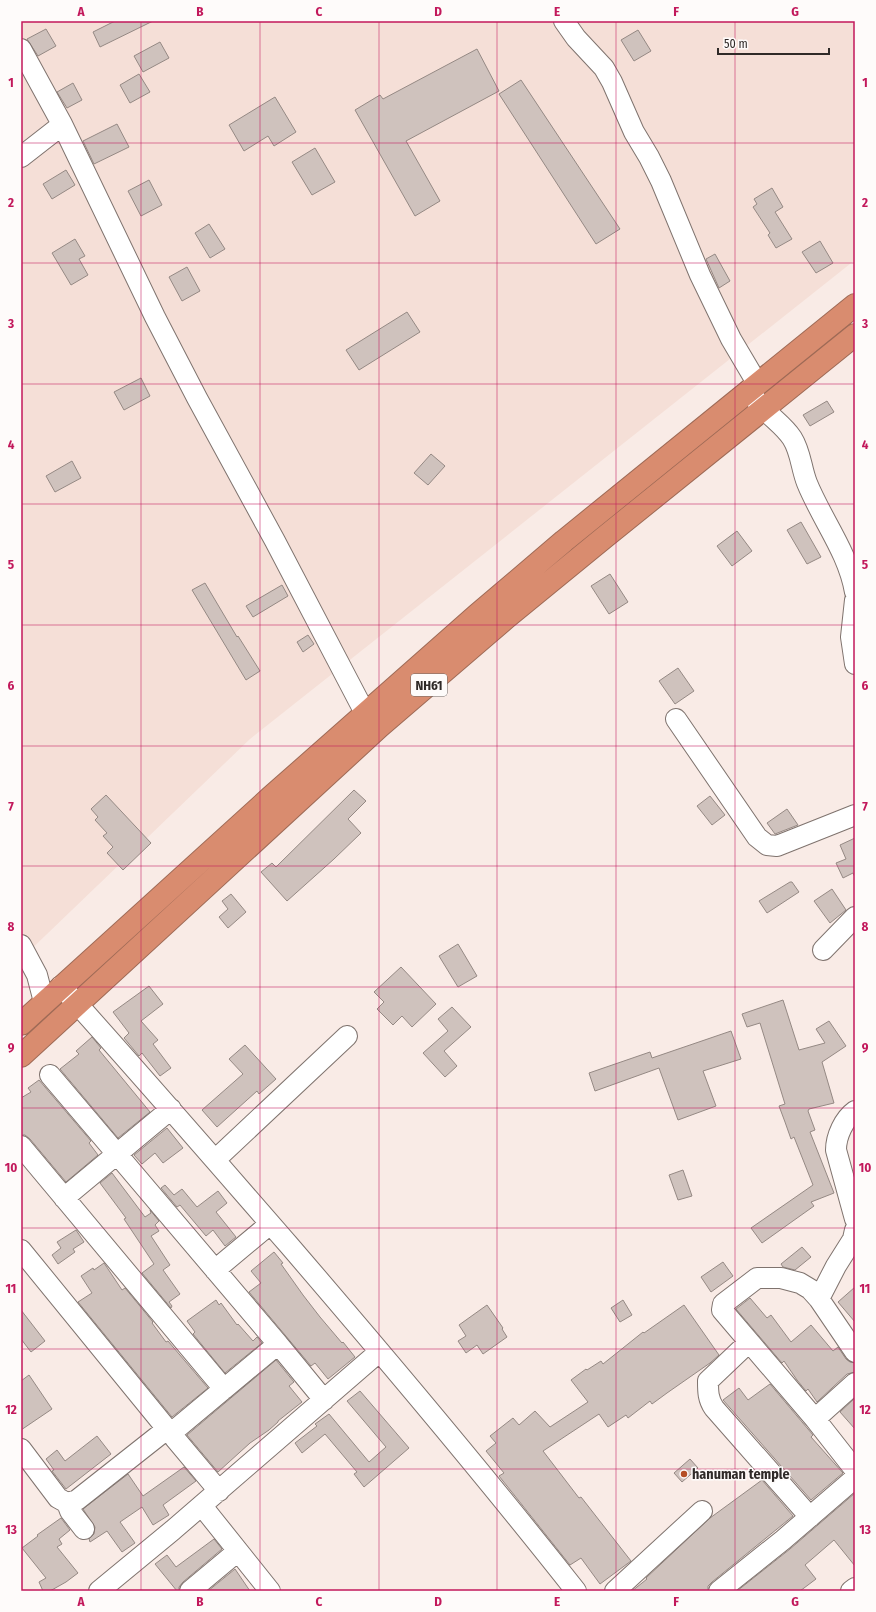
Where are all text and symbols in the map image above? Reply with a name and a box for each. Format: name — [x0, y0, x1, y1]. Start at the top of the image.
text: A — [76, 4, 85, 19]
text: B — [196, 4, 204, 19]
text: C — [316, 4, 323, 19]
text: D — [434, 4, 442, 19]
text: E — [554, 4, 560, 19]
text: F — [673, 4, 679, 19]
text: G — [791, 4, 799, 19]
scale bar — [718, 30, 829, 56]
text: 50 m — [724, 37, 748, 51]
text: 1 — [8, 75, 14, 90]
text: 1 — [862, 75, 868, 90]
text: 2 — [7, 195, 14, 210]
text: 2 — [861, 195, 868, 210]
text: 3 — [7, 316, 14, 331]
text: 3 — [861, 316, 868, 331]
text: 4 — [8, 437, 15, 452]
text: 4 — [862, 437, 869, 452]
text: 5 — [8, 557, 14, 572]
text: 5 — [862, 557, 868, 572]
road number: NH61 — [411, 674, 447, 696]
text: 6 — [8, 678, 15, 693]
text: 6 — [862, 678, 869, 693]
text: 7 — [8, 799, 14, 814]
text: 7 — [862, 799, 868, 814]
text: 8 — [8, 919, 15, 934]
text: 8 — [862, 919, 869, 934]
text: 9 — [8, 1040, 15, 1055]
text: 9 — [862, 1040, 869, 1055]
text: 10 — [5, 1160, 17, 1175]
text: 10 — [859, 1160, 871, 1175]
text: 11 — [6, 1281, 16, 1296]
text: 11 — [860, 1281, 870, 1296]
text: 12 — [5, 1402, 17, 1417]
text: 12 — [859, 1402, 871, 1417]
place label: hanuman temple — [692, 1466, 790, 1483]
marker: hanuman temple — [679, 1469, 689, 1479]
text: 13 — [5, 1522, 17, 1537]
text: 13 — [859, 1522, 871, 1537]
text: A — [76, 1594, 85, 1609]
text: B — [196, 1594, 204, 1609]
text: C — [316, 1594, 323, 1609]
text: D — [434, 1594, 442, 1609]
text: E — [554, 1594, 560, 1609]
text: F — [673, 1594, 679, 1609]
text: G — [791, 1594, 799, 1609]

